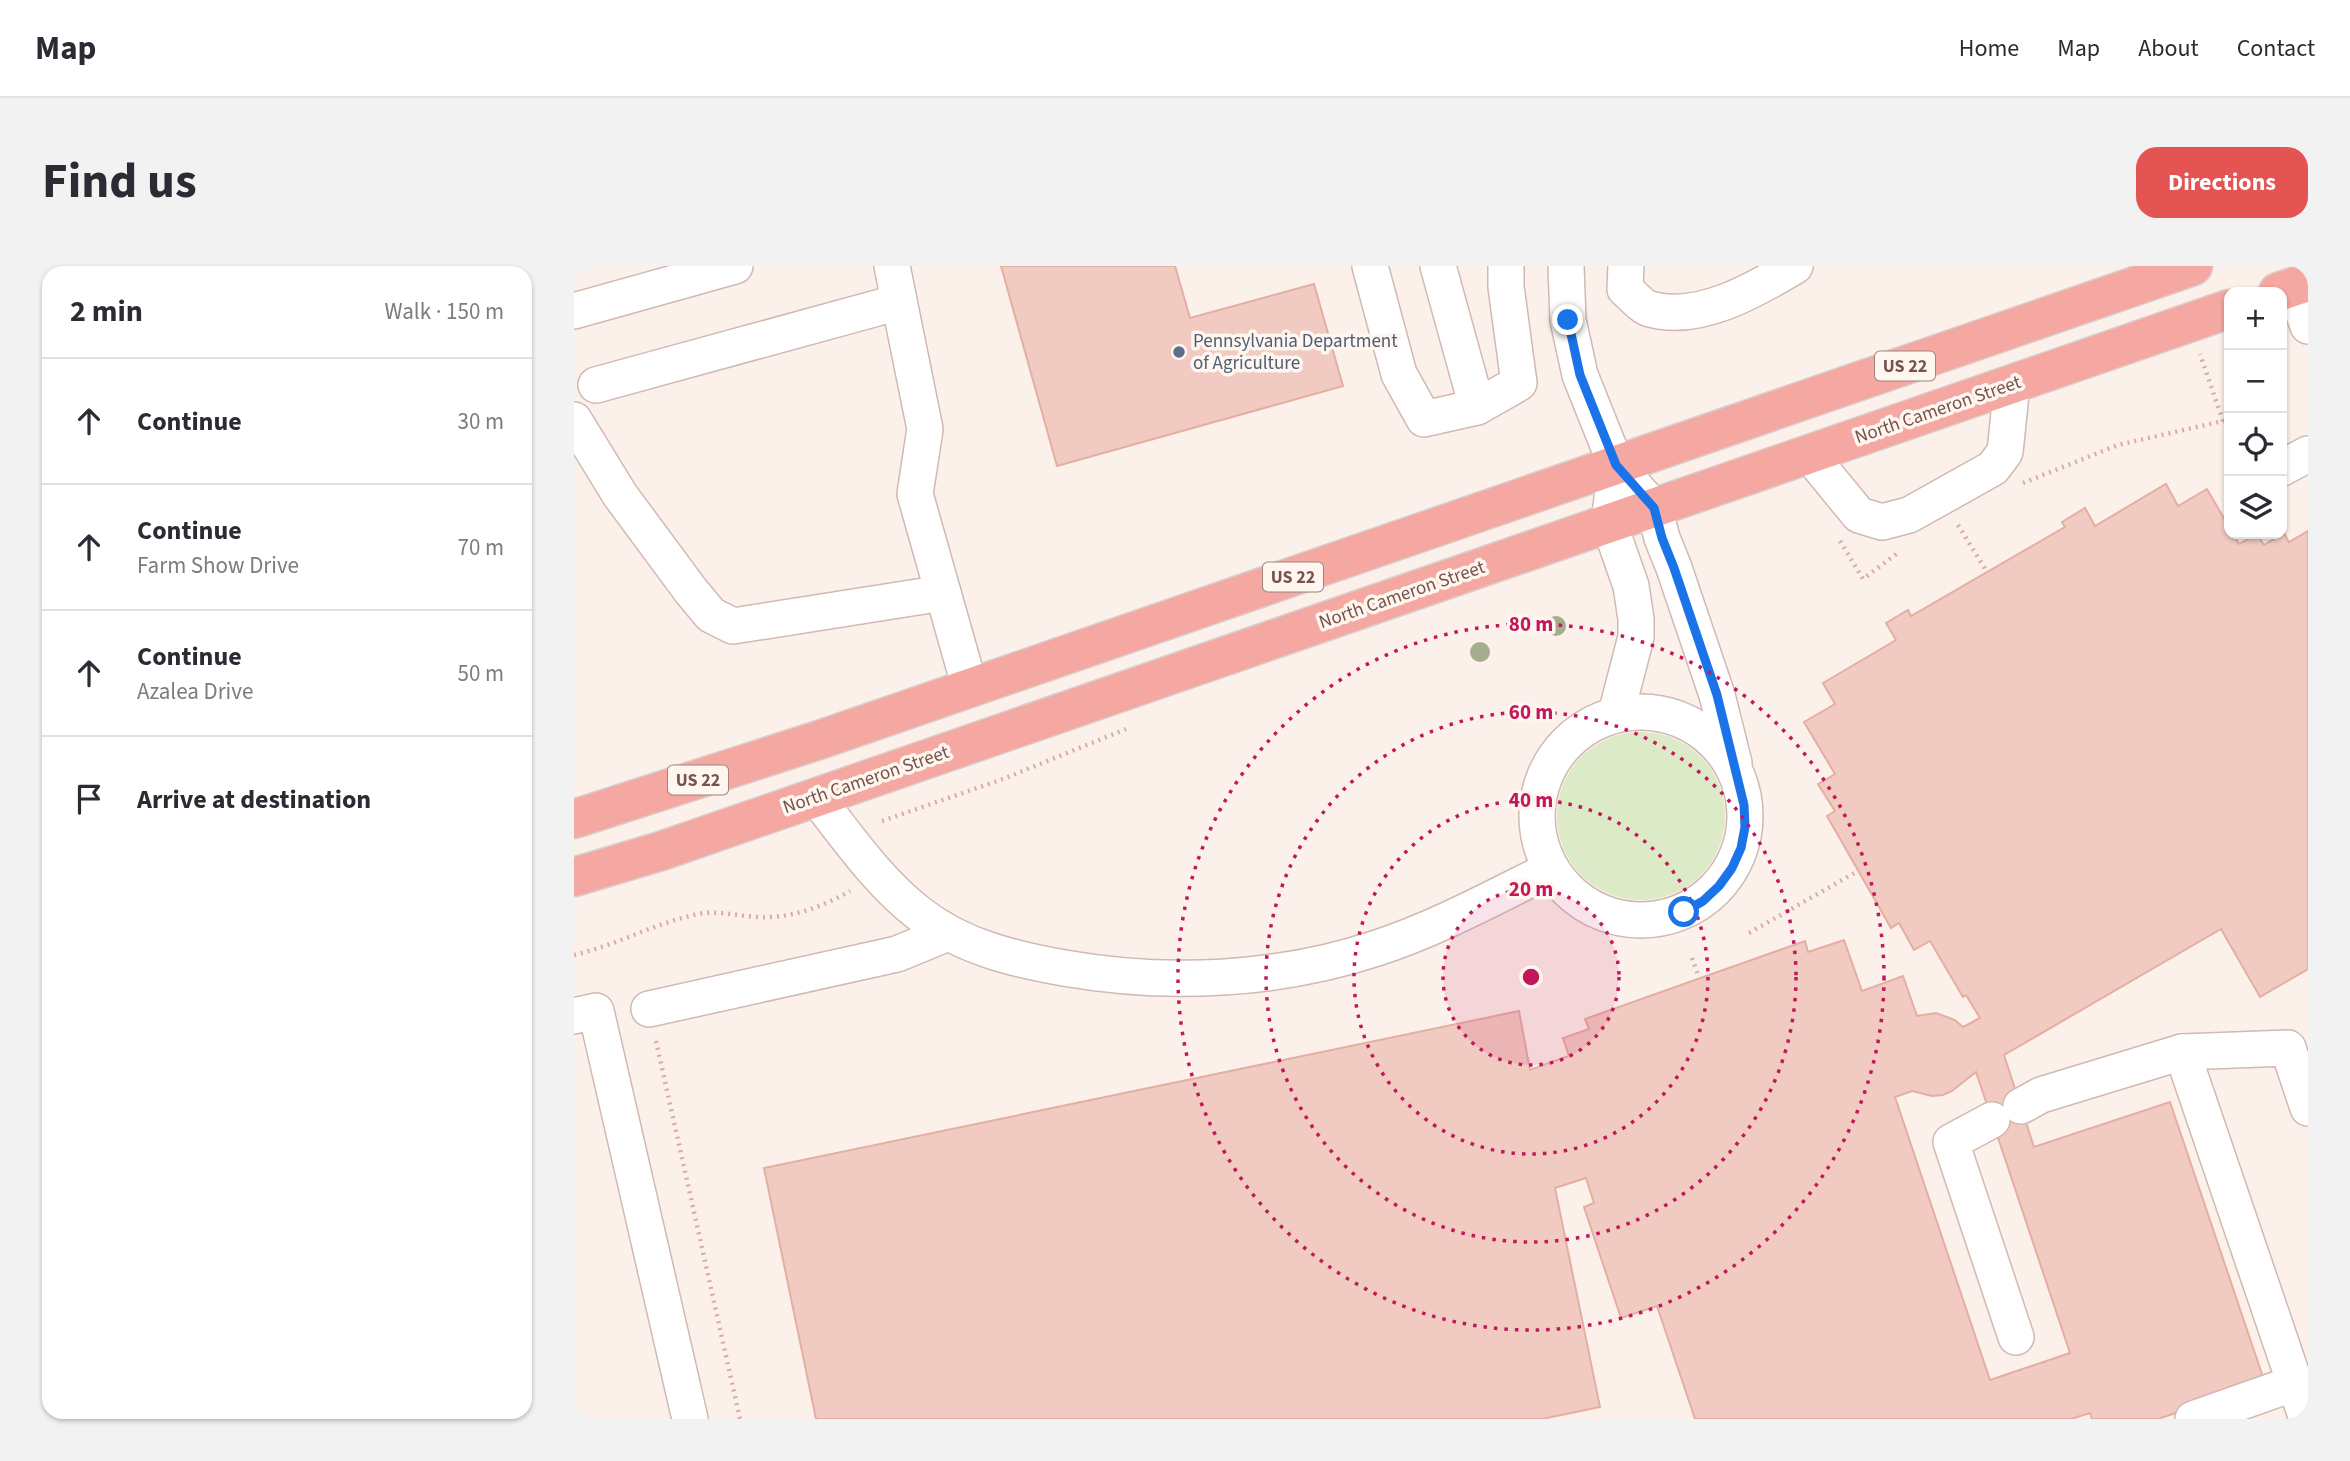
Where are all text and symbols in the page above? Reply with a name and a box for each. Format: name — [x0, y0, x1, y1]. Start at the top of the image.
text: Map — [35, 25, 96, 72]
text: Home — [1959, 31, 2019, 66]
text: Map — [2057, 31, 2100, 66]
text: About — [2138, 31, 2199, 66]
text: Contact — [2237, 31, 2315, 66]
text: Find us — [42, 147, 197, 217]
button: Directions — [2136, 147, 2308, 218]
map controls — [2224, 287, 2287, 539]
button: + — [2224, 287, 2287, 350]
text: 2 min — [70, 290, 143, 333]
text: Walk · 150 m — [385, 295, 504, 328]
route end — [1552, 304, 1583, 335]
place label: Pennsylvania Department of Agriculture — [1193, 328, 1398, 377]
marker: Pennsylvania Department of Agriculture — [1171, 344, 1187, 360]
button: − — [2224, 350, 2287, 413]
road number: US 22 — [1875, 352, 1935, 380]
street label: North Cameron Street — [1851, 369, 2025, 451]
icon: ahead — [70, 402, 108, 440]
text: Continue — [137, 403, 242, 440]
text: 30 m — [457, 405, 504, 438]
button: locate — [2224, 413, 2287, 476]
button: layers — [2224, 476, 2287, 539]
text: Continue — [137, 512, 242, 549]
icon: ahead — [70, 528, 108, 566]
text: 70 m — [457, 531, 504, 564]
text: Farm Show Drive — [137, 549, 299, 582]
street label: North Cameron Street — [1315, 554, 1489, 636]
road number: US 22 — [1263, 562, 1323, 592]
text: 80 m — [1509, 609, 1553, 639]
text: Continue — [137, 638, 242, 675]
icon: ahead — [70, 654, 108, 692]
text: 50 m — [457, 657, 504, 690]
text: Azalea Drive — [137, 675, 253, 708]
text: 60 m — [1509, 697, 1553, 727]
street label: North Cameron Street — [779, 739, 953, 821]
road number: US 22 — [668, 766, 728, 794]
icon: arrive — [70, 780, 108, 818]
text: Arrive at destination — [137, 781, 371, 818]
text: 40 m — [1509, 785, 1553, 815]
text: 20 m — [1509, 874, 1553, 904]
route start — [1668, 896, 1699, 927]
centre of rings — [1519, 965, 1543, 989]

